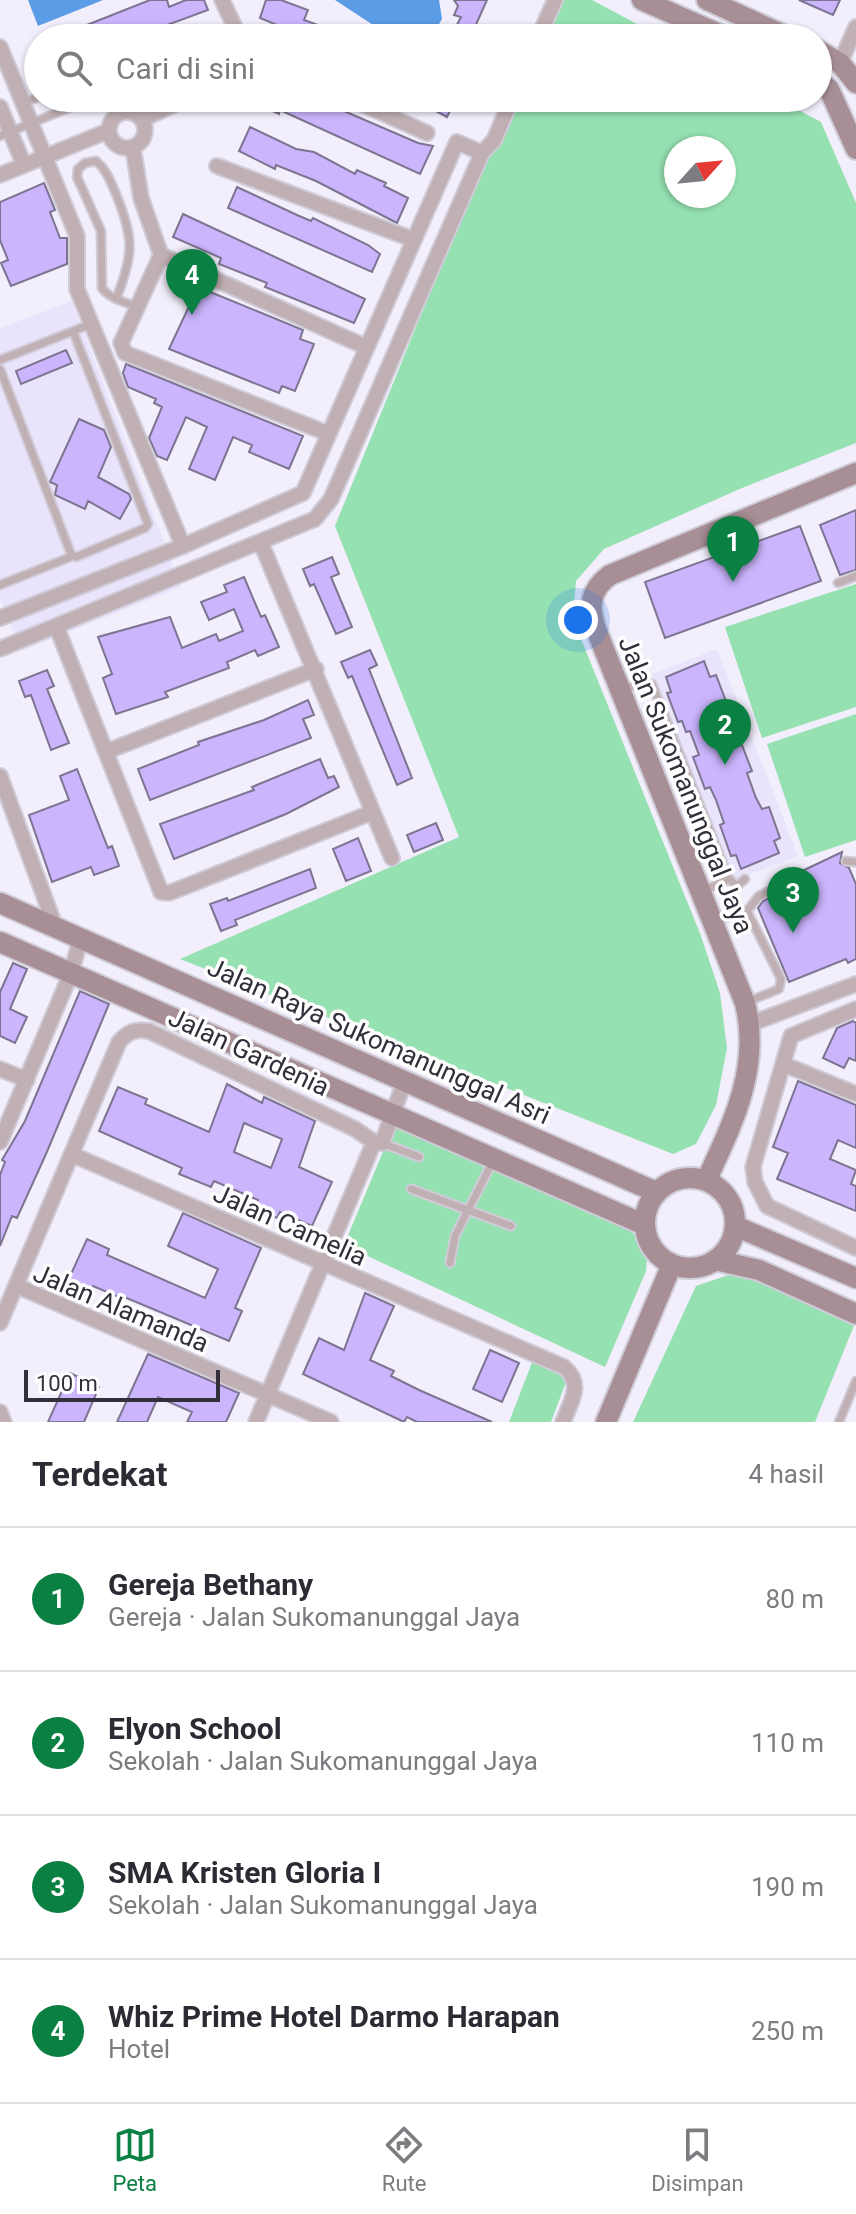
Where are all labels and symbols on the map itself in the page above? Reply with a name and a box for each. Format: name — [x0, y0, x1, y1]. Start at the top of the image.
north arrow — [664, 136, 736, 208]
pin: 4 — [166, 249, 218, 315]
pin: 1 — [707, 516, 759, 582]
your location — [558, 600, 598, 640]
street label: Jalan Sukomanunggal Jaya — [612, 632, 760, 938]
pin: 2 — [699, 699, 751, 765]
pin: 3 — [767, 867, 819, 933]
street label: Jalan Raya Sukomanunggal Asri — [203, 952, 555, 1130]
street label: Jalan Gardenia — [164, 1002, 334, 1102]
street label: Jalan Camelia — [209, 1178, 371, 1272]
street label: Jalan Alamanda — [29, 1258, 213, 1358]
scale bar — [24, 1366, 220, 1402]

